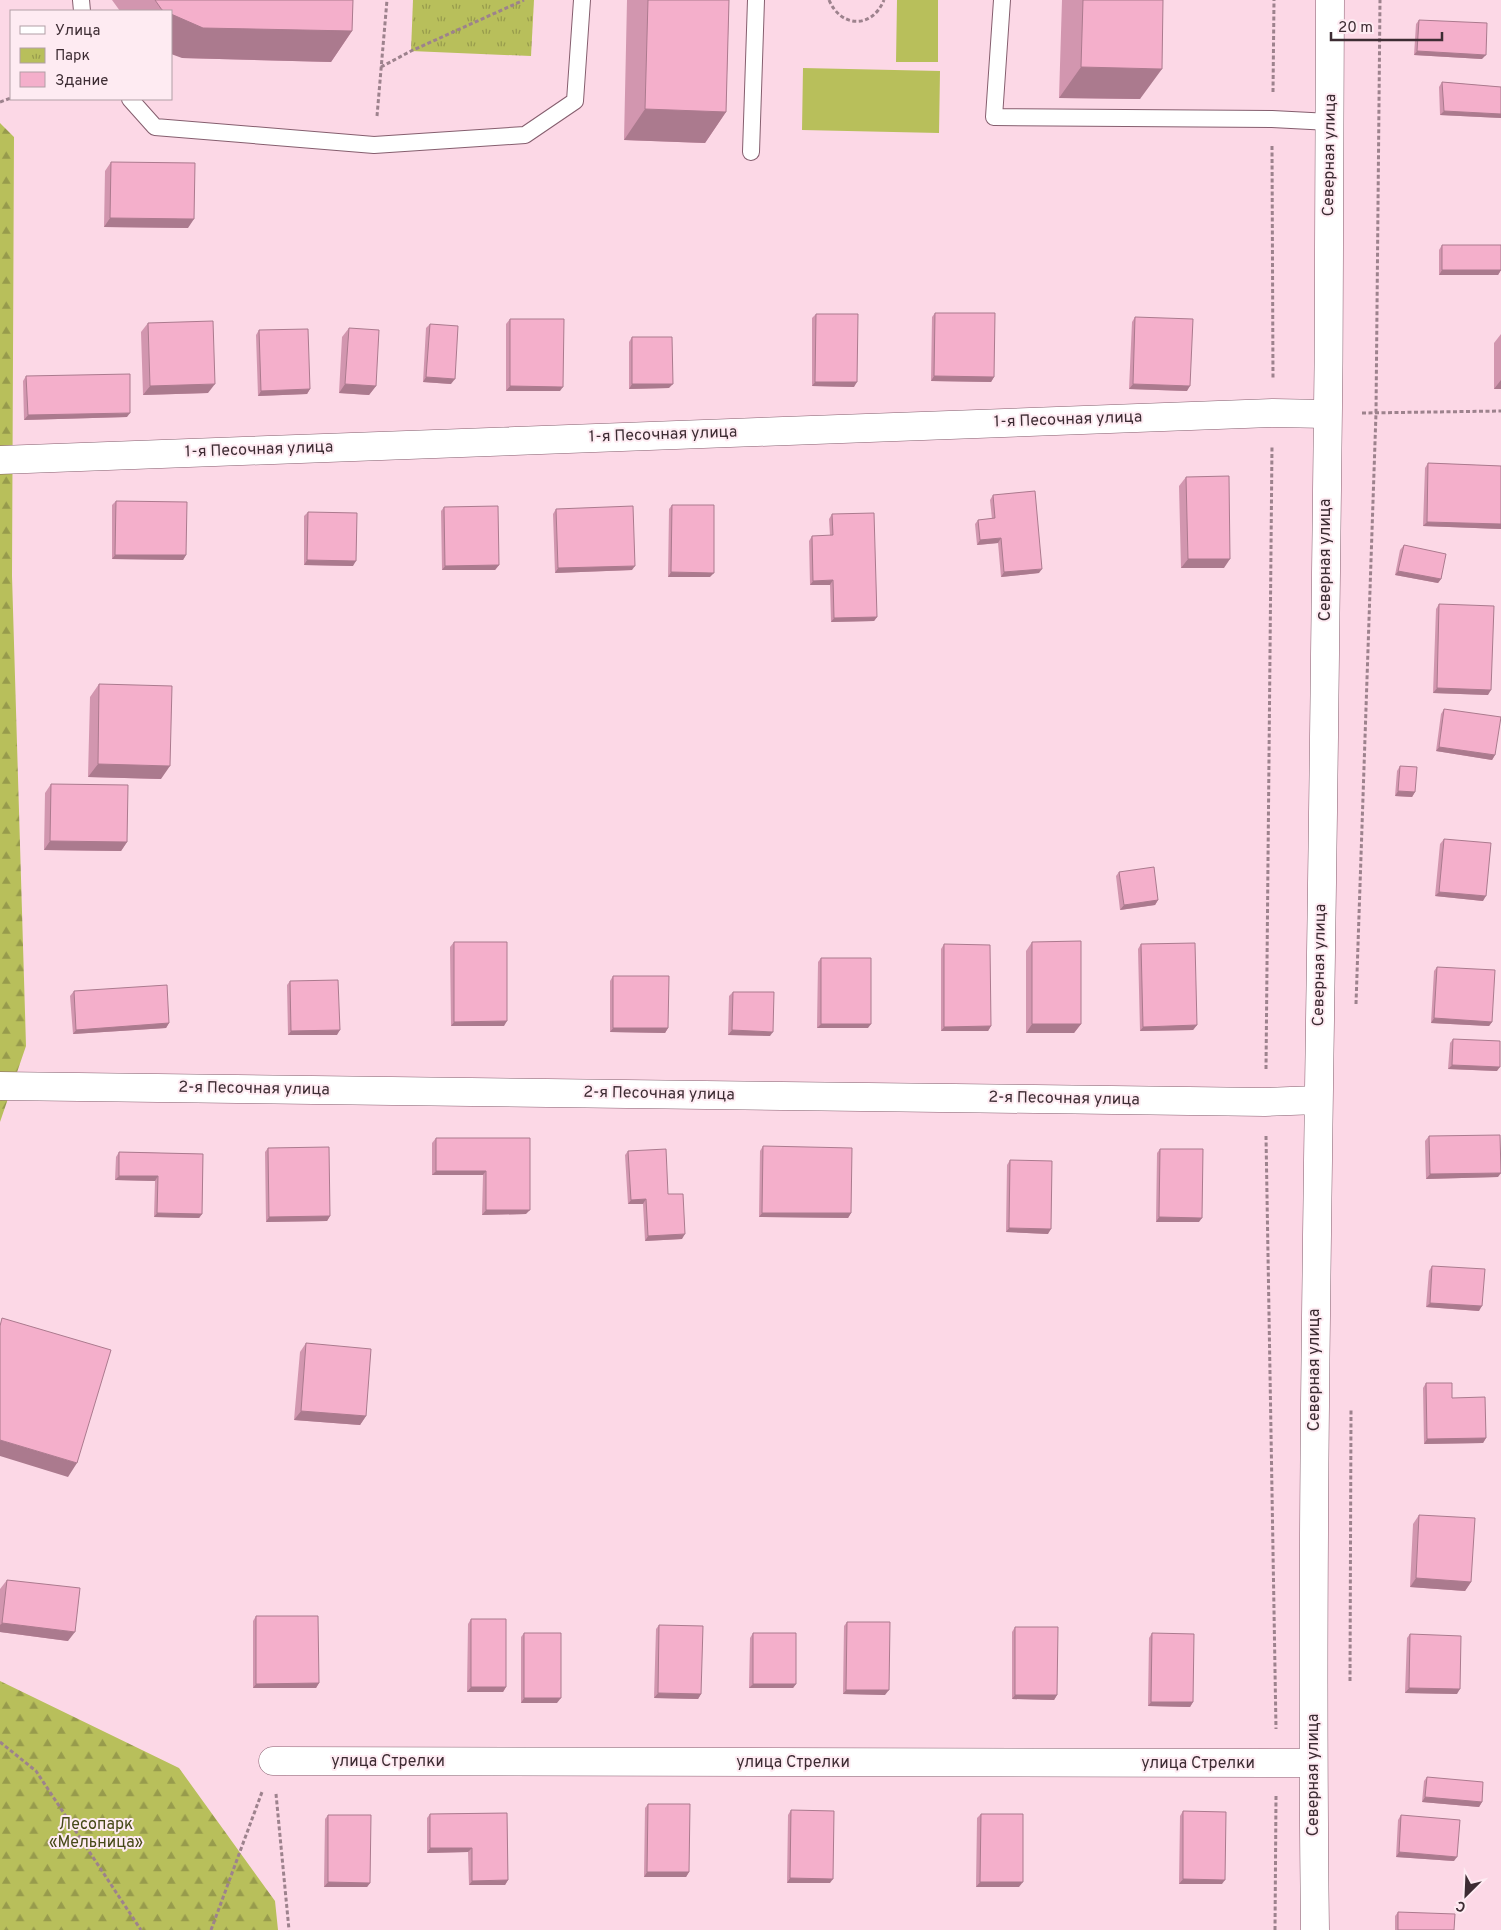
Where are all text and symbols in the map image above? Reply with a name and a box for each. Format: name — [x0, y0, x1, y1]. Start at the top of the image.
legend — [10, 10, 172, 100]
scale bar — [1331, 10, 1442, 42]
text: 20 m — [1338, 19, 1373, 38]
text: Улица — [55, 22, 100, 41]
text: Парк — [55, 47, 90, 66]
text: Здание — [55, 72, 108, 91]
street label: Северная улица — [1319, 93, 1341, 217]
street label: 1-я Песочная улица — [993, 407, 1143, 433]
street label: 1-я Песочная улица — [588, 422, 738, 448]
street label: 1-я Песочная улица — [184, 437, 334, 463]
street label: Северная улица — [1316, 499, 1336, 621]
street label: Северная улица — [1309, 903, 1331, 1027]
street label: 2-я Песочная улица — [178, 1078, 330, 1100]
street label: 2-я Песочная улица — [583, 1083, 735, 1105]
street label: 2-я Песочная улица — [988, 1088, 1140, 1110]
street label: Северная улица — [1305, 1309, 1325, 1431]
street label: Северная улица — [1304, 1714, 1324, 1836]
street label: улица Стрелки — [331, 1752, 445, 1772]
street label: улица Стрелки — [736, 1753, 850, 1773]
street label: улица Стрелки — [1141, 1754, 1255, 1774]
park label: Лесопарк «Мельница» — [49, 1815, 143, 1853]
north arrow — [1441, 1870, 1491, 1920]
text: С — [1454, 1896, 1469, 1915]

